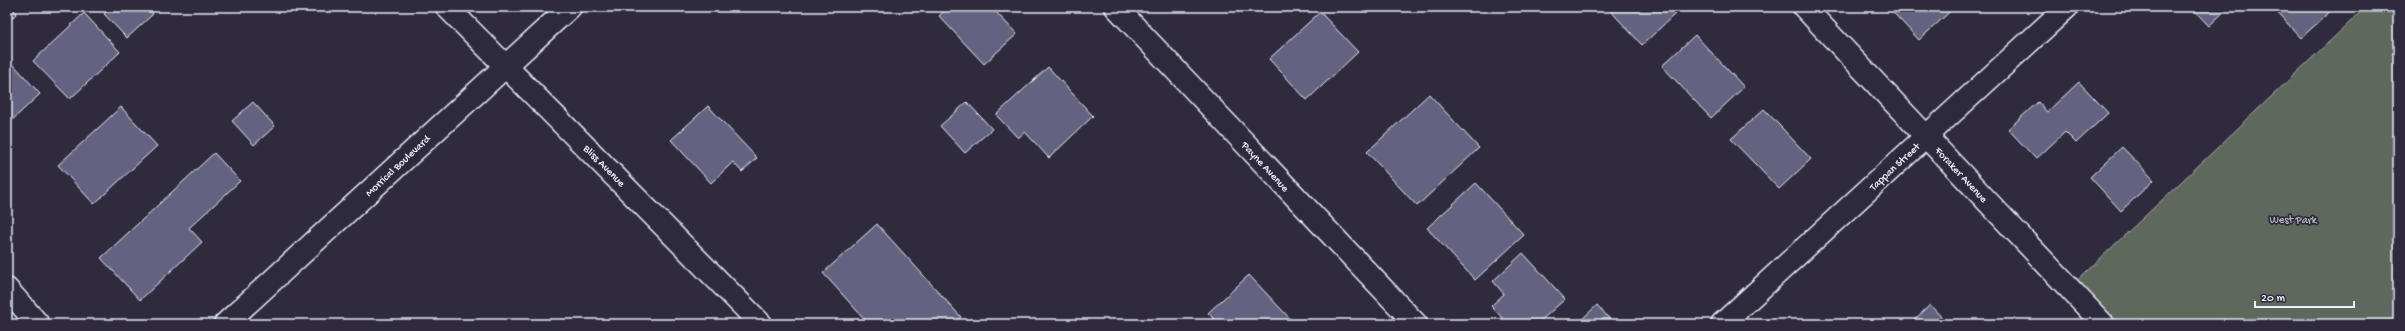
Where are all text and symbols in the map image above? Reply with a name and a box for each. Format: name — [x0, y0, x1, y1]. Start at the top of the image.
street label: Morrical Boulevard — [363, 132, 434, 200]
street label: Payne Avenue — [1238, 139, 1291, 195]
street label: Tappan Street — [1867, 140, 1924, 195]
street label: Bliss Avenue — [579, 142, 627, 190]
street label: Foraker Avenue — [1931, 144, 1990, 206]
park label: West Park — [2269, 215, 2318, 227]
scale bar — [2255, 283, 2354, 309]
text: 20 m — [2261, 292, 2286, 306]

